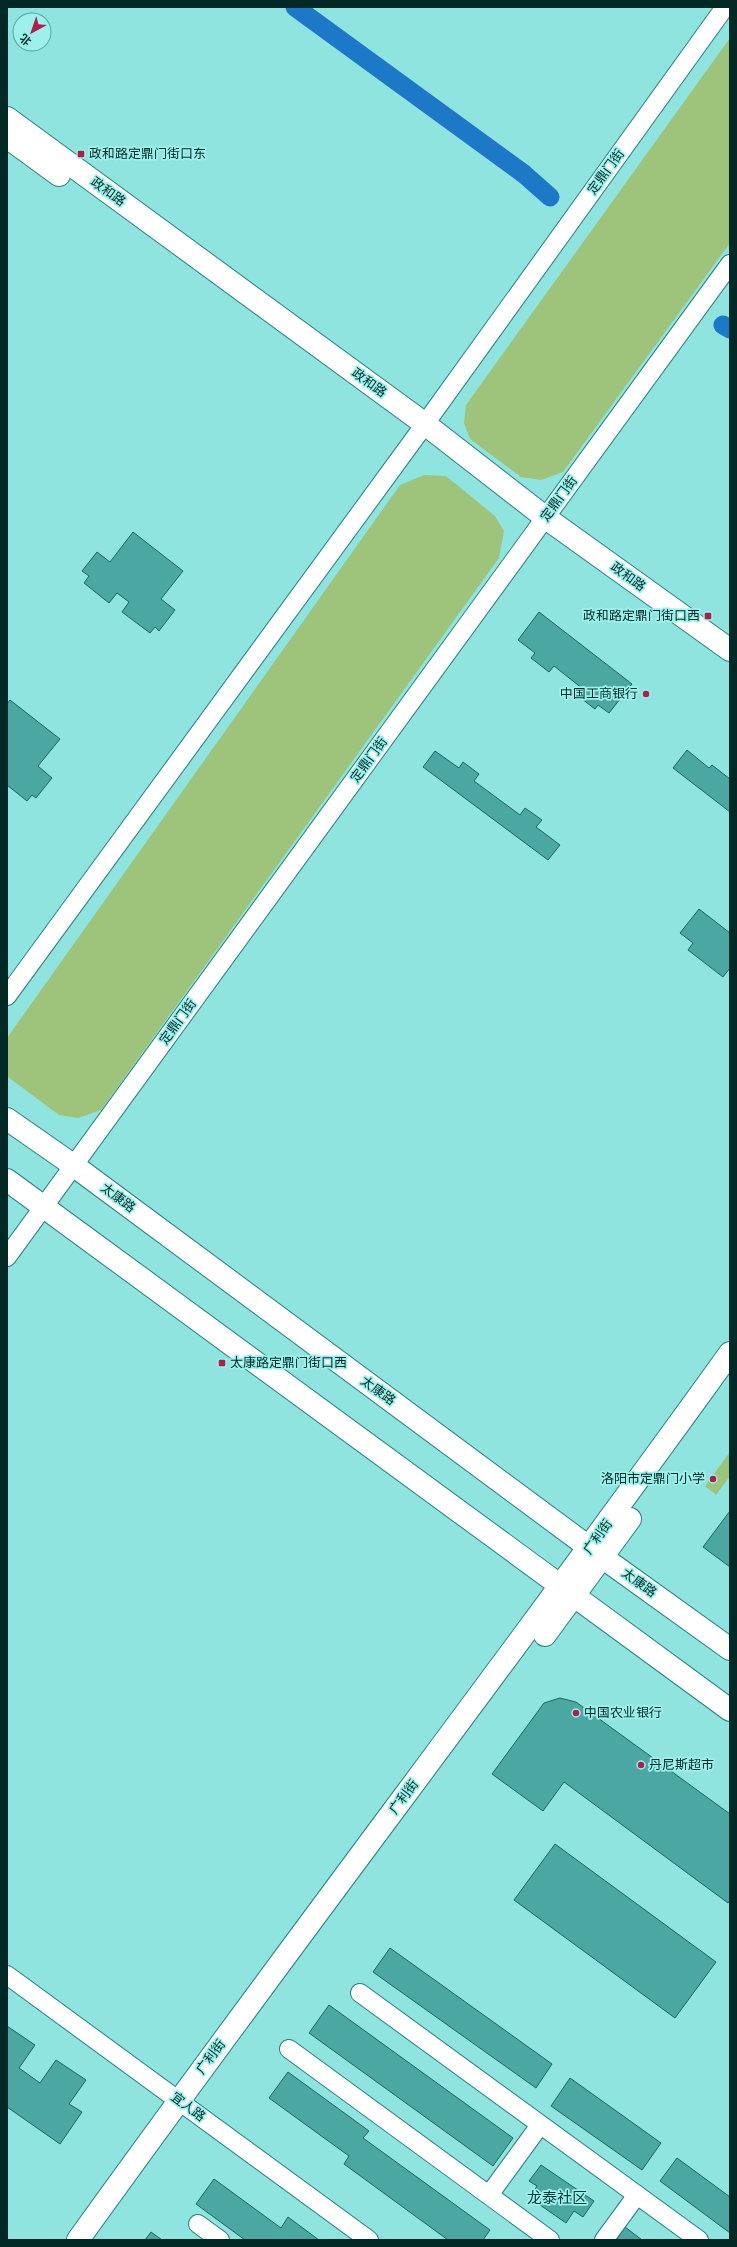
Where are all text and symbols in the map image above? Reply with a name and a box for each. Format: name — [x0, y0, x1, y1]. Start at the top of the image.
north arrow — [12, 12, 52, 52]
text: 北 — [18, 31, 34, 48]
place label: 政和路定鼎门街口东 — [89, 146, 206, 162]
street label: 定鼎门街 — [584, 146, 628, 198]
marker: 政和路定鼎门街口东 — [76, 149, 86, 159]
street label: 政和路 — [88, 174, 128, 210]
street label: 政和路 — [349, 365, 389, 401]
street label: 定鼎门街 — [537, 473, 581, 525]
street label: 政和路 — [608, 559, 648, 595]
place label: 政和路定鼎门街口西 — [583, 608, 700, 624]
marker: 政和路定鼎门街口西 — [703, 611, 713, 621]
place label: 中国工商银行 — [560, 686, 638, 702]
marker: 中国工商银行 — [641, 689, 651, 699]
street label: 定鼎门街 — [347, 734, 391, 786]
street label: 定鼎门街 — [156, 996, 200, 1048]
street label: 太康路 — [98, 1180, 138, 1216]
place label: 太康路定鼎门街口西 — [230, 1355, 347, 1371]
marker: 太康路定鼎门街口西 — [217, 1358, 227, 1368]
street label: 太康路 — [358, 1373, 398, 1409]
place label: 洛阳市定鼎门小学 — [601, 1471, 705, 1487]
marker: 洛阳市定鼎门小学 — [708, 1474, 718, 1484]
street label: 广利街 — [580, 1517, 616, 1557]
street label: 太康路 — [619, 1565, 659, 1601]
place label: 中国农业银行 — [584, 1705, 662, 1721]
marker: 中国农业银行 — [571, 1708, 581, 1718]
place label: 丹尼斯超市 — [649, 1757, 714, 1773]
marker: 丹尼斯超市 — [636, 1760, 646, 1770]
street label: 广利街 — [386, 1777, 422, 1817]
street label: 广利街 — [193, 2037, 229, 2077]
street label: 宜人路 — [168, 2089, 208, 2125]
district label: 龙泰社区 — [527, 2189, 587, 2208]

